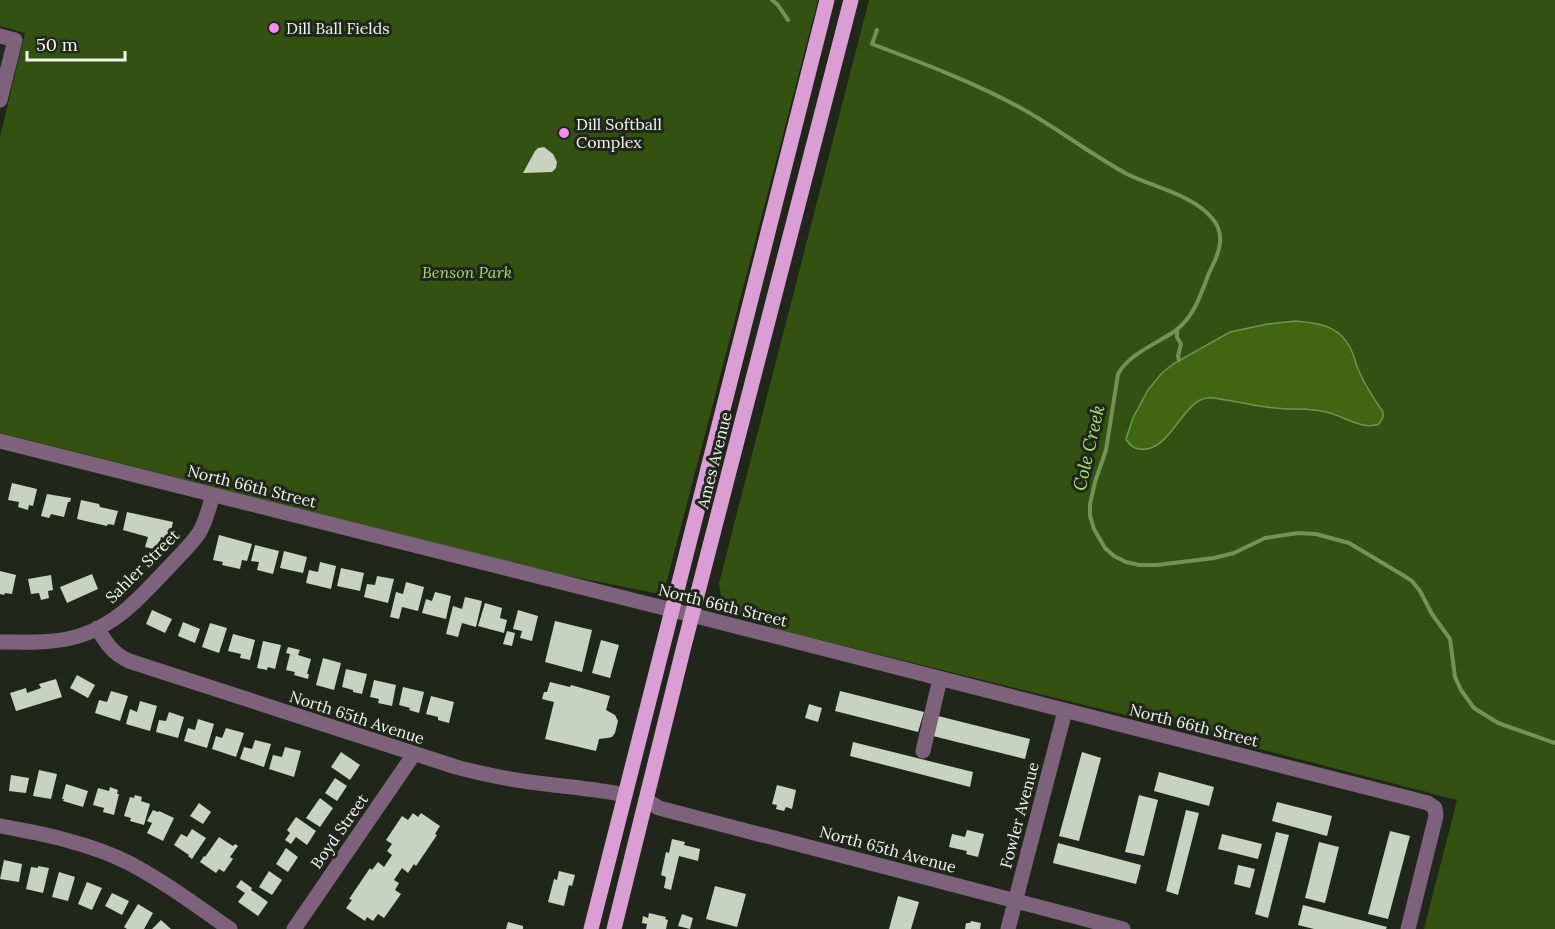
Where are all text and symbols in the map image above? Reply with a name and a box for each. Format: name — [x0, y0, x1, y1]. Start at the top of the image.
place label: Dill Ball Fields — [286, 18, 390, 38]
marker: Dill Ball Fields — [267, 21, 281, 35]
scale bar — [27, 24, 124, 62]
text: 50 m — [36, 33, 78, 56]
place label: Dill Softball Complex — [576, 114, 662, 152]
marker: Dill Softball Complex — [557, 126, 571, 140]
park label: Benson Park — [422, 262, 512, 282]
water label: Cole Creek — [1068, 403, 1110, 493]
street label: Ames Avenue — [692, 409, 736, 511]
street label: North 66th Street — [185, 460, 319, 512]
street label: Sahler Street — [101, 524, 184, 607]
street label: North 66th Street — [656, 579, 790, 631]
street label: North 65th Avenue — [287, 686, 427, 748]
street label: North 66th Street — [1127, 699, 1261, 751]
street label: Fowler Avenue — [995, 759, 1043, 870]
street label: Boyd Street — [306, 789, 372, 872]
street label: North 65th Avenue — [817, 821, 959, 877]

